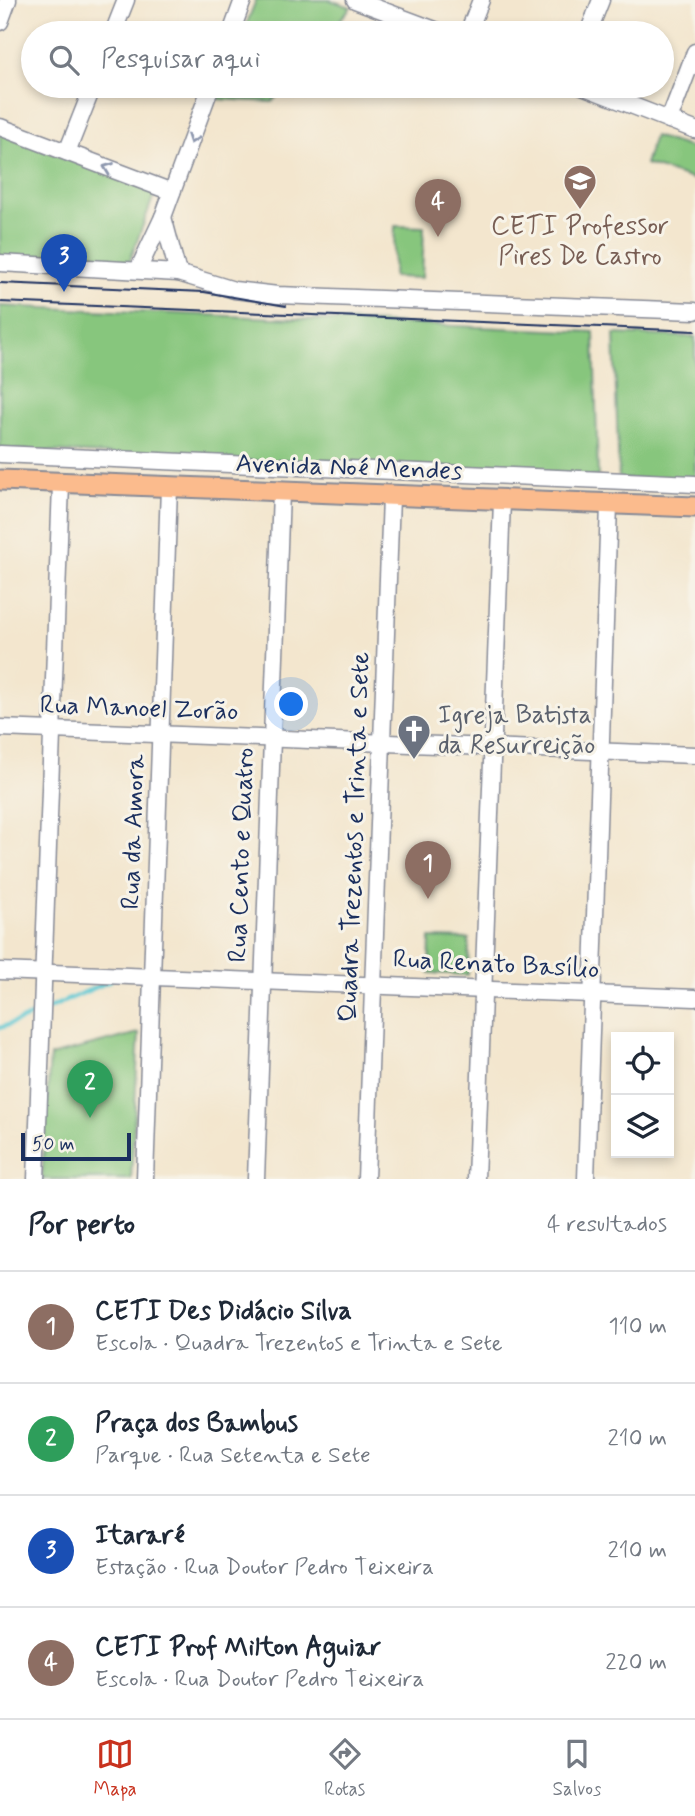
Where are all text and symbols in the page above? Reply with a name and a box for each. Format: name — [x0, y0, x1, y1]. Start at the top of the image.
search box — [21, 21, 674, 98]
icon: search — [45, 41, 83, 79]
text: Pesquisar aqui — [101, 43, 260, 77]
one-way arrow — [186, 132, 200, 144]
one-way arrow — [103, 162, 115, 176]
school or university icon: CETI Professor Pires De Castro — [561, 162, 599, 211]
pin: 4 — [415, 179, 461, 237]
place label: CETI Professor Pires De Castro — [491, 210, 669, 274]
pin: 3 — [41, 234, 87, 292]
street label: Avenida Noé Mendes — [235, 447, 463, 489]
street label: Quadra Trezentos e Trinta e Sete — [332, 651, 378, 1023]
your location — [274, 687, 308, 721]
street label: Rua Manoel Zorão — [39, 689, 239, 729]
place label: Igreja Batista da Resurreição — [438, 699, 595, 763]
church icon: Igreja Batista da Resurreição — [395, 712, 433, 761]
street label: Rua Cento e Quatro — [221, 747, 263, 963]
street label: Rua da Amora — [114, 754, 154, 910]
pin: 1 — [405, 841, 451, 899]
street label: Rua Renato Basílio — [392, 943, 600, 987]
map controls — [611, 1032, 674, 1158]
button: locate — [611, 1032, 674, 1095]
pin: 2 — [67, 1060, 113, 1118]
button: layers — [611, 1095, 674, 1158]
scale bar — [21, 1130, 131, 1162]
text: 50 m — [32, 1132, 75, 1157]
text: Por perto — [28, 1205, 135, 1244]
text: 4 resultados — [547, 1210, 667, 1240]
text: CETI Des Didácio Silva — [95, 1295, 352, 1329]
text: 1 — [46, 1312, 56, 1342]
text: 110 m — [608, 1312, 667, 1342]
text: Escola · Quadra Trezentos e Trinta e Sete — [95, 1329, 503, 1359]
text: Praça dos Bambus — [95, 1407, 298, 1441]
text: 2 — [45, 1424, 57, 1454]
text: 210 m — [607, 1424, 667, 1454]
text: Parque · Rua Setenta e Sete — [95, 1441, 371, 1471]
text: Itararé — [95, 1519, 185, 1553]
text: 3 — [46, 1536, 56, 1566]
text: 210 m — [607, 1536, 667, 1566]
text: Estação · Rua Doutor Pedro Teixeira — [95, 1553, 434, 1583]
text: CETI Prof Milton Aguiar — [95, 1631, 381, 1665]
text: 4 — [44, 1648, 58, 1678]
text: 220 m — [605, 1648, 667, 1678]
text: Escola · Rua Doutor Pedro Teixeira — [95, 1665, 424, 1695]
tab: Mapa — [94, 1735, 137, 1802]
tab: Rotas — [324, 1735, 365, 1802]
tab: Salvos — [552, 1735, 601, 1802]

